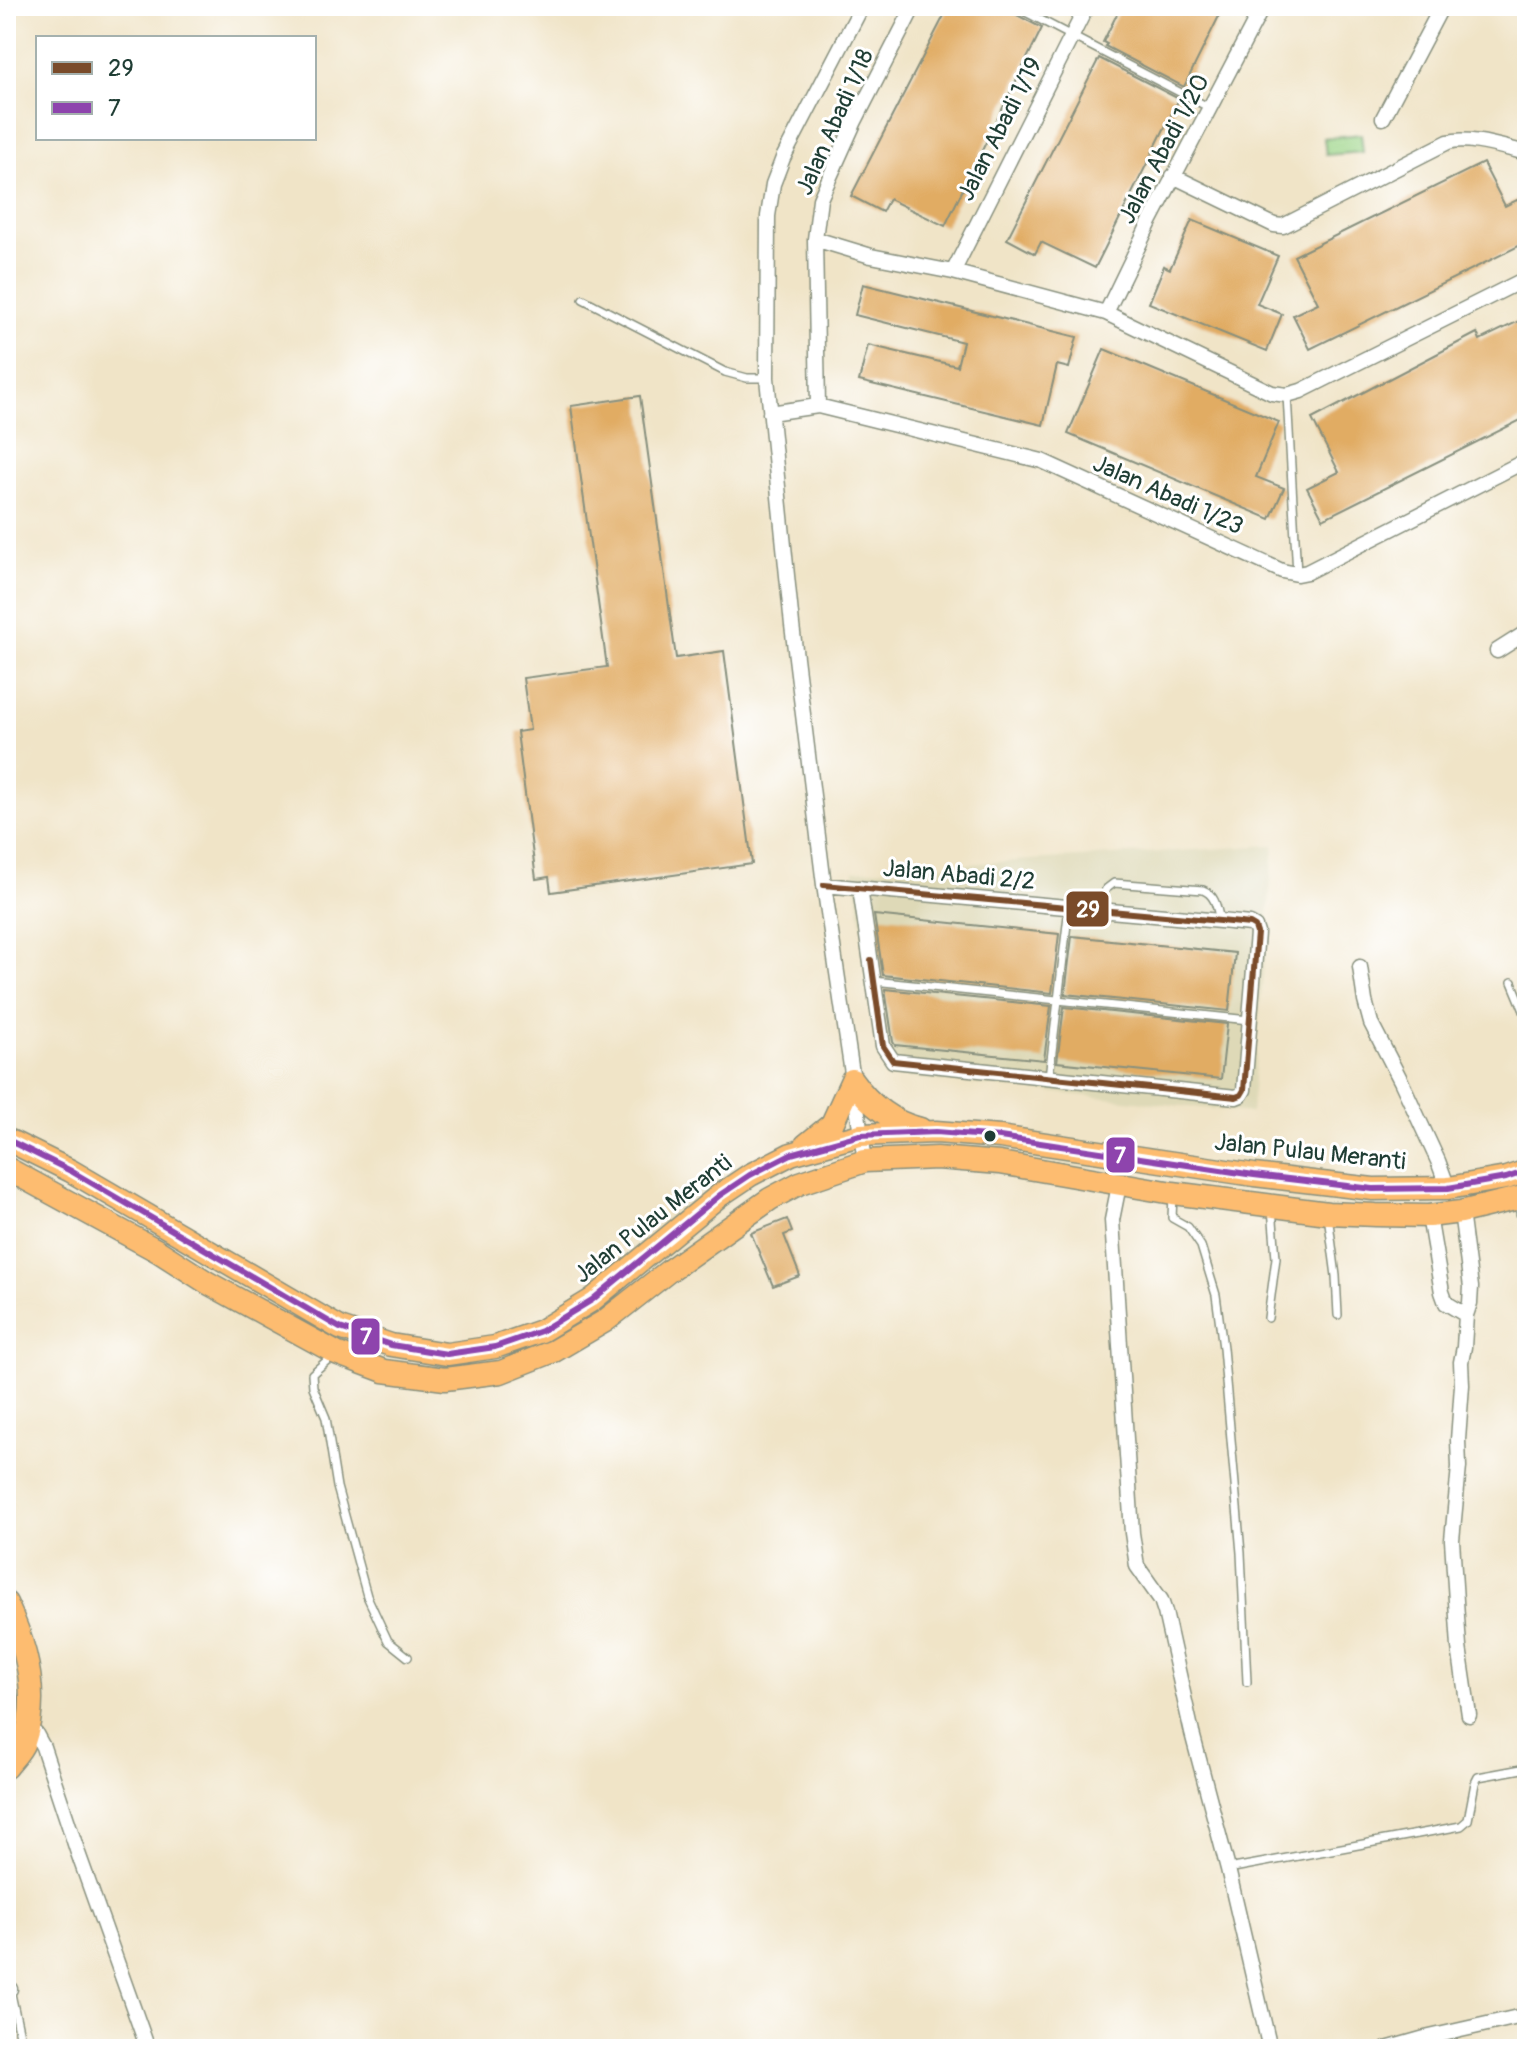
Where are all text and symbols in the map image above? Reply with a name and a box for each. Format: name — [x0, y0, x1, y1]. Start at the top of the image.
legend — [36, 36, 316, 140]
street label: Jalan Abadi 1/18 — [790, 44, 880, 200]
street label: Jalan Abadi 1/19 — [951, 52, 1049, 206]
text: 29 — [108, 54, 134, 83]
street label: Jalan Abadi 1/20 — [1112, 69, 1216, 229]
text: 7 — [108, 94, 121, 123]
street label: Jalan Abadi 1/23 — [1088, 449, 1248, 541]
street label: Jalan Abadi 2/2 — [882, 854, 1036, 896]
line badge: 29 — [1065, 890, 1110, 928]
text: 29 — [1076, 896, 1100, 924]
unlabelled marker — [982, 1128, 998, 1144]
street label: Jalan Pulau Meranti — [1213, 1128, 1407, 1176]
line badge: 7 — [1105, 1136, 1136, 1174]
text: 7 — [1114, 1142, 1126, 1170]
street label: Jalan Pulau Meranti — [568, 1148, 738, 1290]
line badge: 7 — [350, 1317, 381, 1356]
text: 7 — [360, 1323, 372, 1351]

